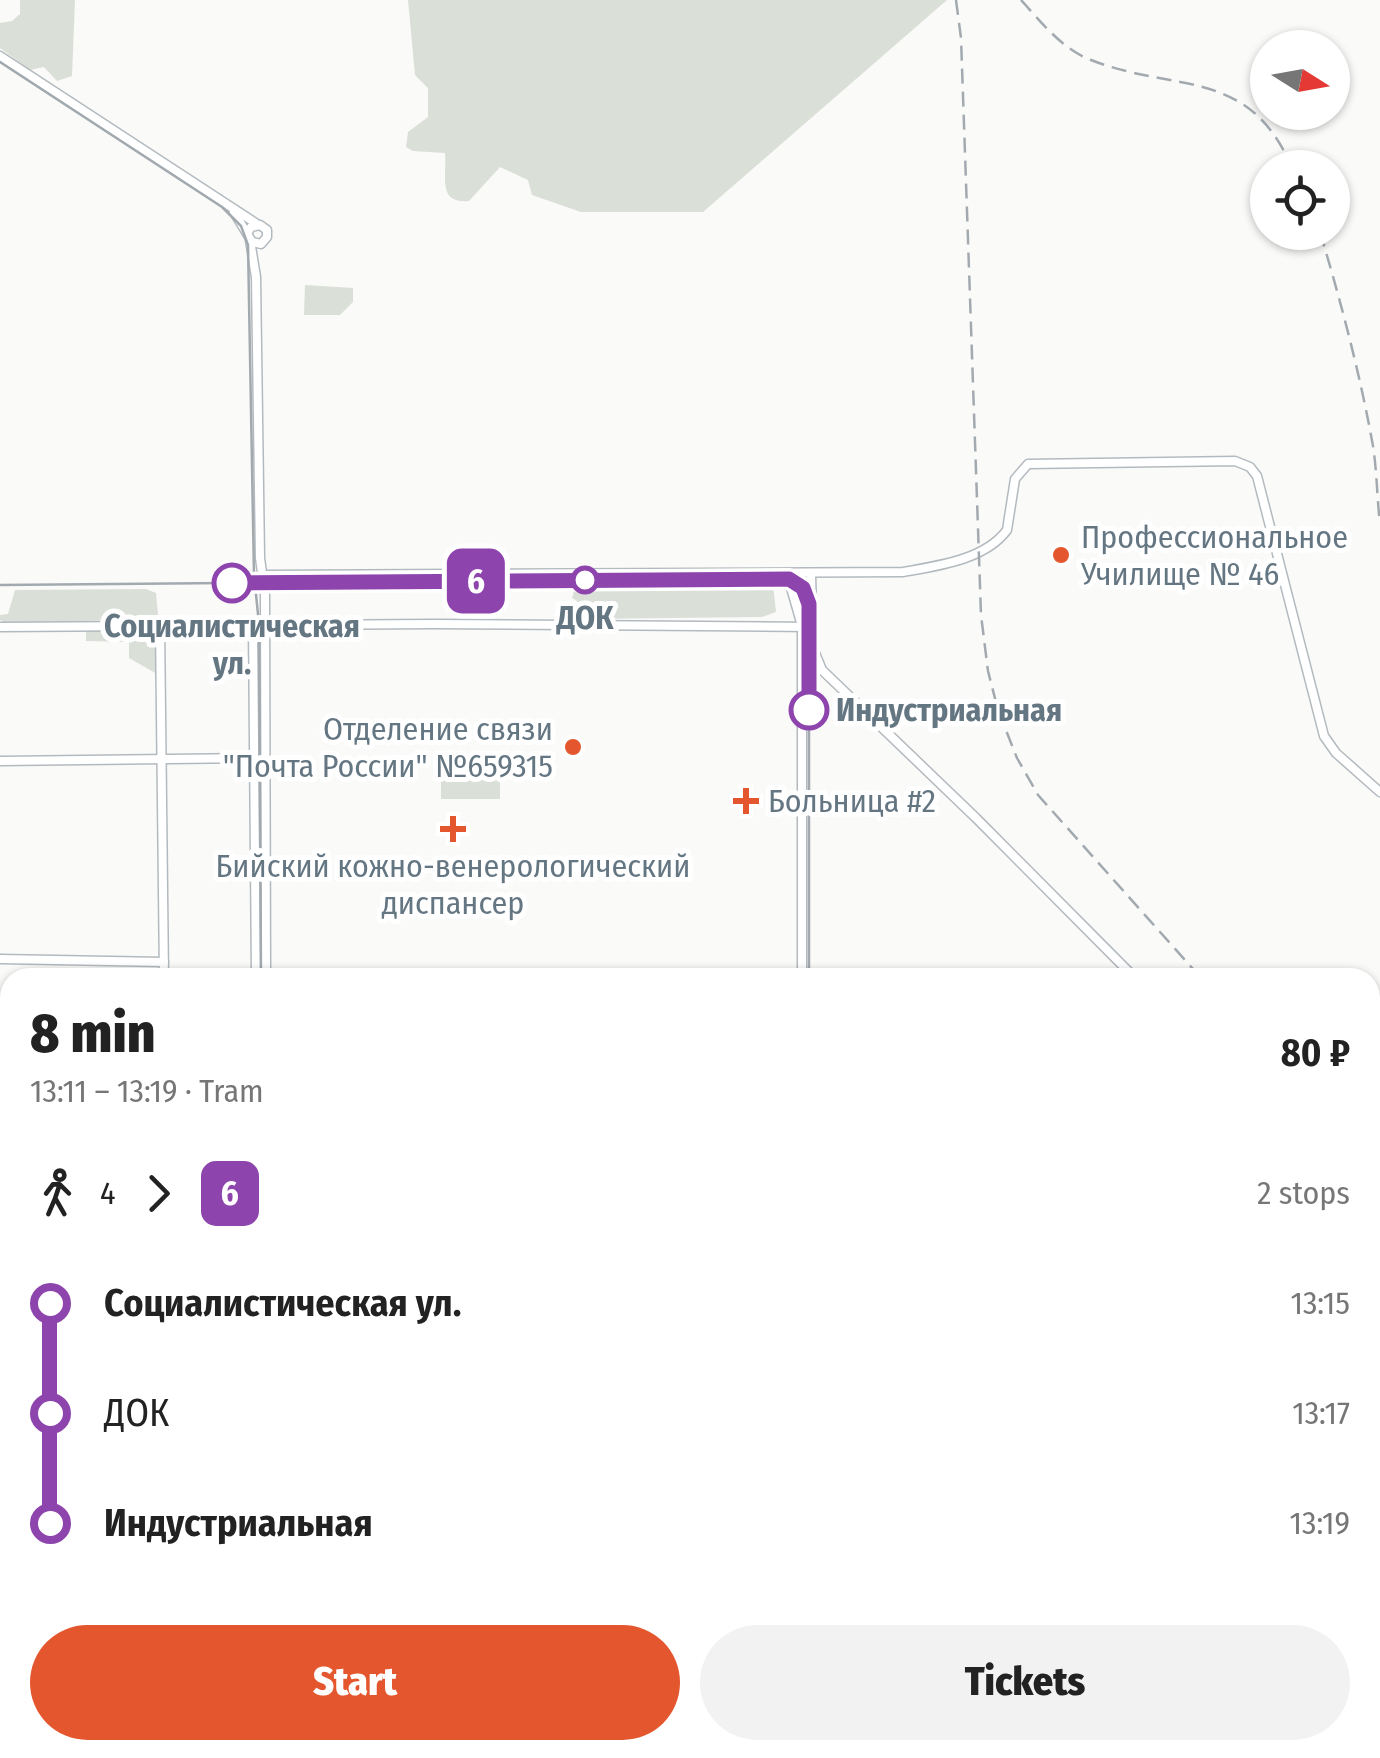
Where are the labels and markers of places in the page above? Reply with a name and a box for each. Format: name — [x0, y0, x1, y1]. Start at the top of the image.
place label: Профессиональное Училище № 46 — [1080, 518, 1348, 593]
marker: Профессиональное Училище № 46 — [1050, 544, 1072, 566]
marker: Социалистическая ул. — [213, 564, 251, 602]
marker: ДОК — [572, 567, 598, 593]
place label: ДОК — [555, 599, 614, 637]
place label: Социалистическая ул. — [104, 607, 360, 682]
marker: Индустриальная — [790, 691, 828, 729]
place label: Индустриальная — [836, 691, 1062, 729]
place label: Отделение связи "Почта России" №659315 — [223, 710, 553, 785]
marker: Отделение связи "Почта России" №659315 — [562, 736, 584, 758]
place label: Больница #2 — [768, 782, 936, 820]
marker: Больница #2 — [733, 788, 759, 814]
marker: Бийский кожно-венерологический диспансер — [440, 816, 466, 842]
place label: Бийский кожно-венерологический диспансер — [216, 847, 690, 922]

